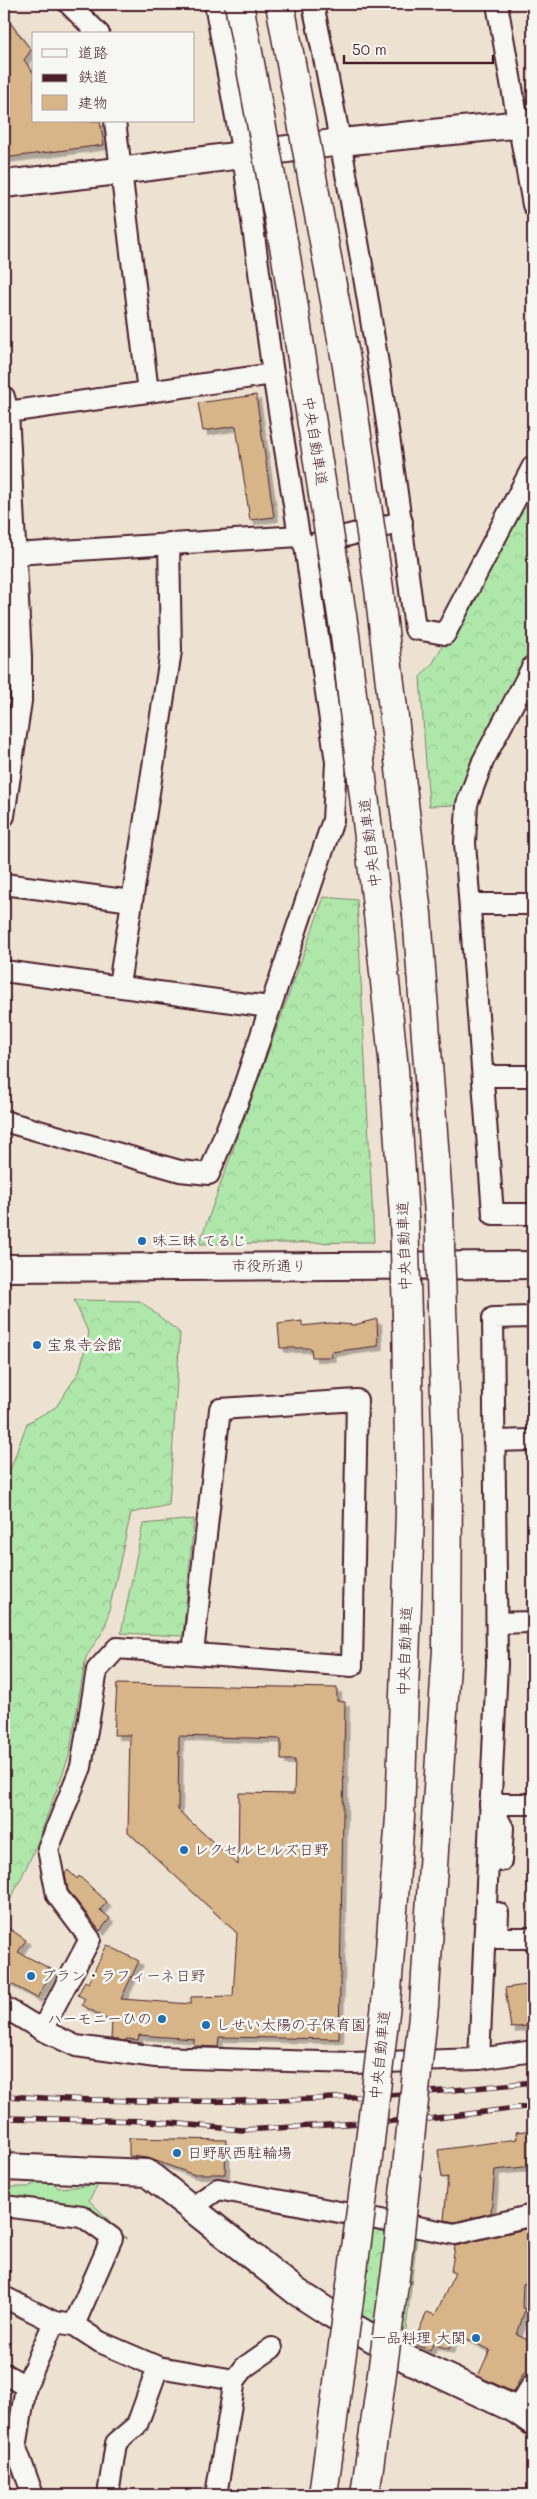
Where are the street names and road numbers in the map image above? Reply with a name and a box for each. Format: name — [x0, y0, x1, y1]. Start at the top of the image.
street label: 中央自動車道 — [299, 395, 333, 487]
street label: 中央自動車道 — [354, 797, 384, 889]
street label: 中央自動車道 — [391, 1201, 415, 1291]
street label: 市役所通り — [231, 1255, 307, 1275]
street label: 中央自動車道 — [392, 1606, 416, 1696]
street label: 中央自動車道 — [364, 2009, 394, 2101]

